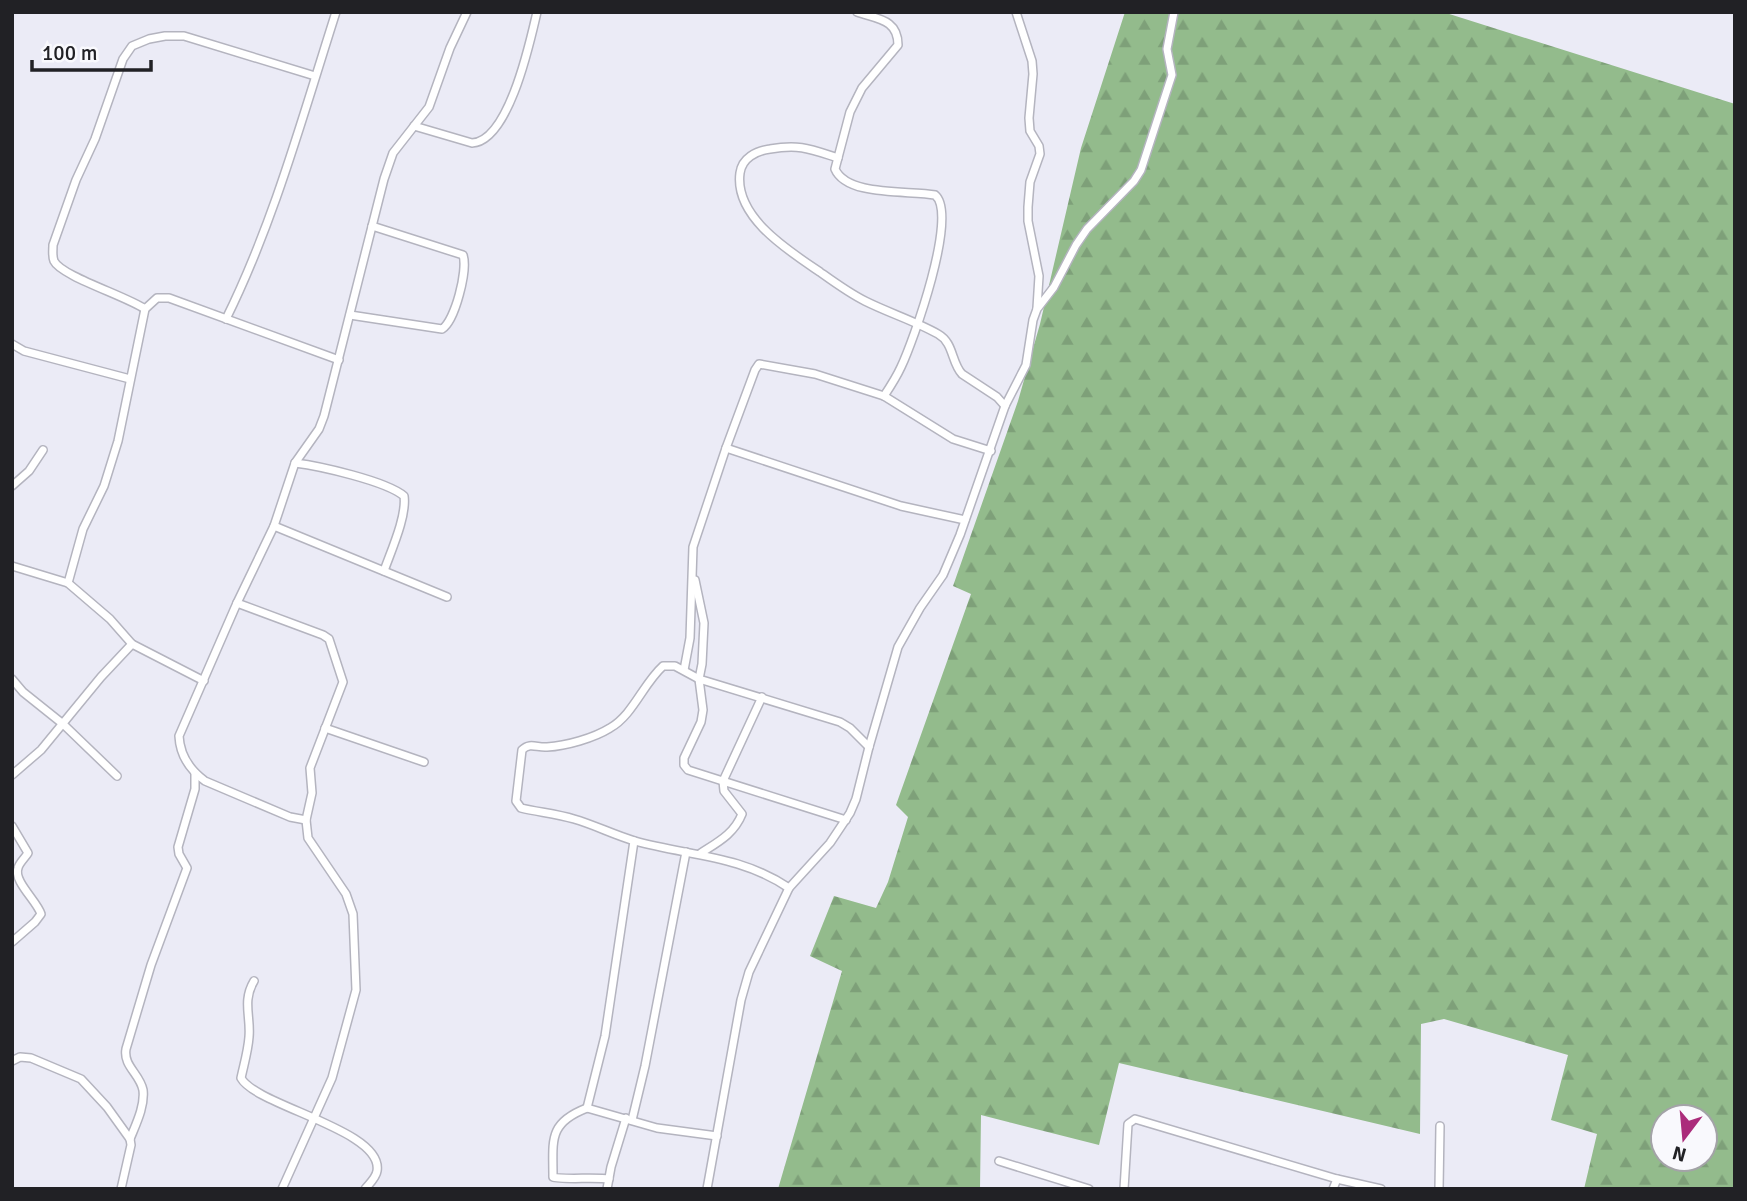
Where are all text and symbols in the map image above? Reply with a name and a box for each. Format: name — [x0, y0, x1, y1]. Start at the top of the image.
scale bar — [32, 28, 150, 72]
text: 100 m — [42, 40, 97, 66]
north arrow — [1649, 1103, 1719, 1173]
text: N — [1670, 1140, 1689, 1167]

